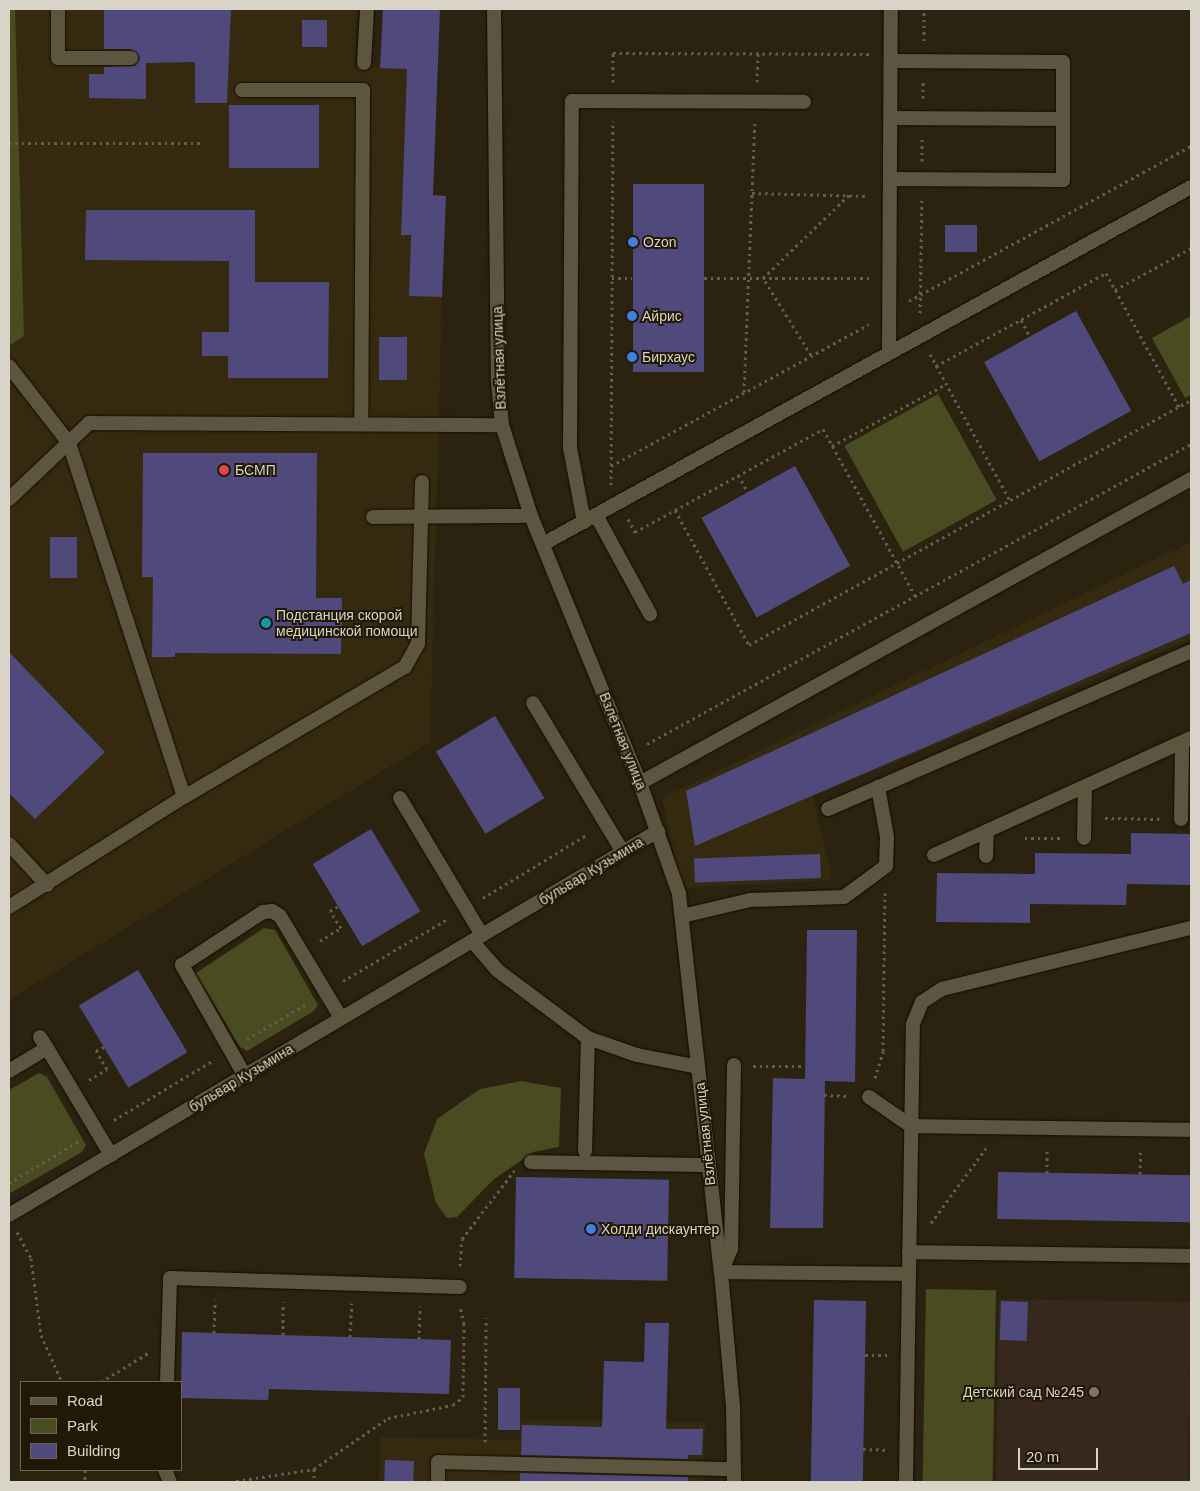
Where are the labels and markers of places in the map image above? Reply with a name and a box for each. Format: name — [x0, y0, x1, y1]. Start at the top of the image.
place label: Ozon — [643, 234, 676, 250]
marker: Ozon — [627, 236, 639, 248]
place label: Айрис — [642, 308, 682, 324]
marker: Айрис — [626, 310, 638, 322]
place label: Бирхаус — [642, 349, 695, 365]
marker: Бирхаус — [626, 351, 638, 363]
place label: БСМП — [235, 462, 276, 478]
marker: БСМП — [217, 463, 231, 477]
place label: Подстанция скорой медицинской помощи — [276, 607, 418, 640]
marker: Подстанция скорой медицинской помощи — [260, 617, 272, 629]
place label: Холди дискаунтер — [601, 1221, 719, 1237]
marker: Холди дискаунтер — [585, 1223, 597, 1235]
place label: Детский сад №245 — [963, 1384, 1084, 1400]
marker: Детский сад №245 — [1088, 1386, 1100, 1398]

